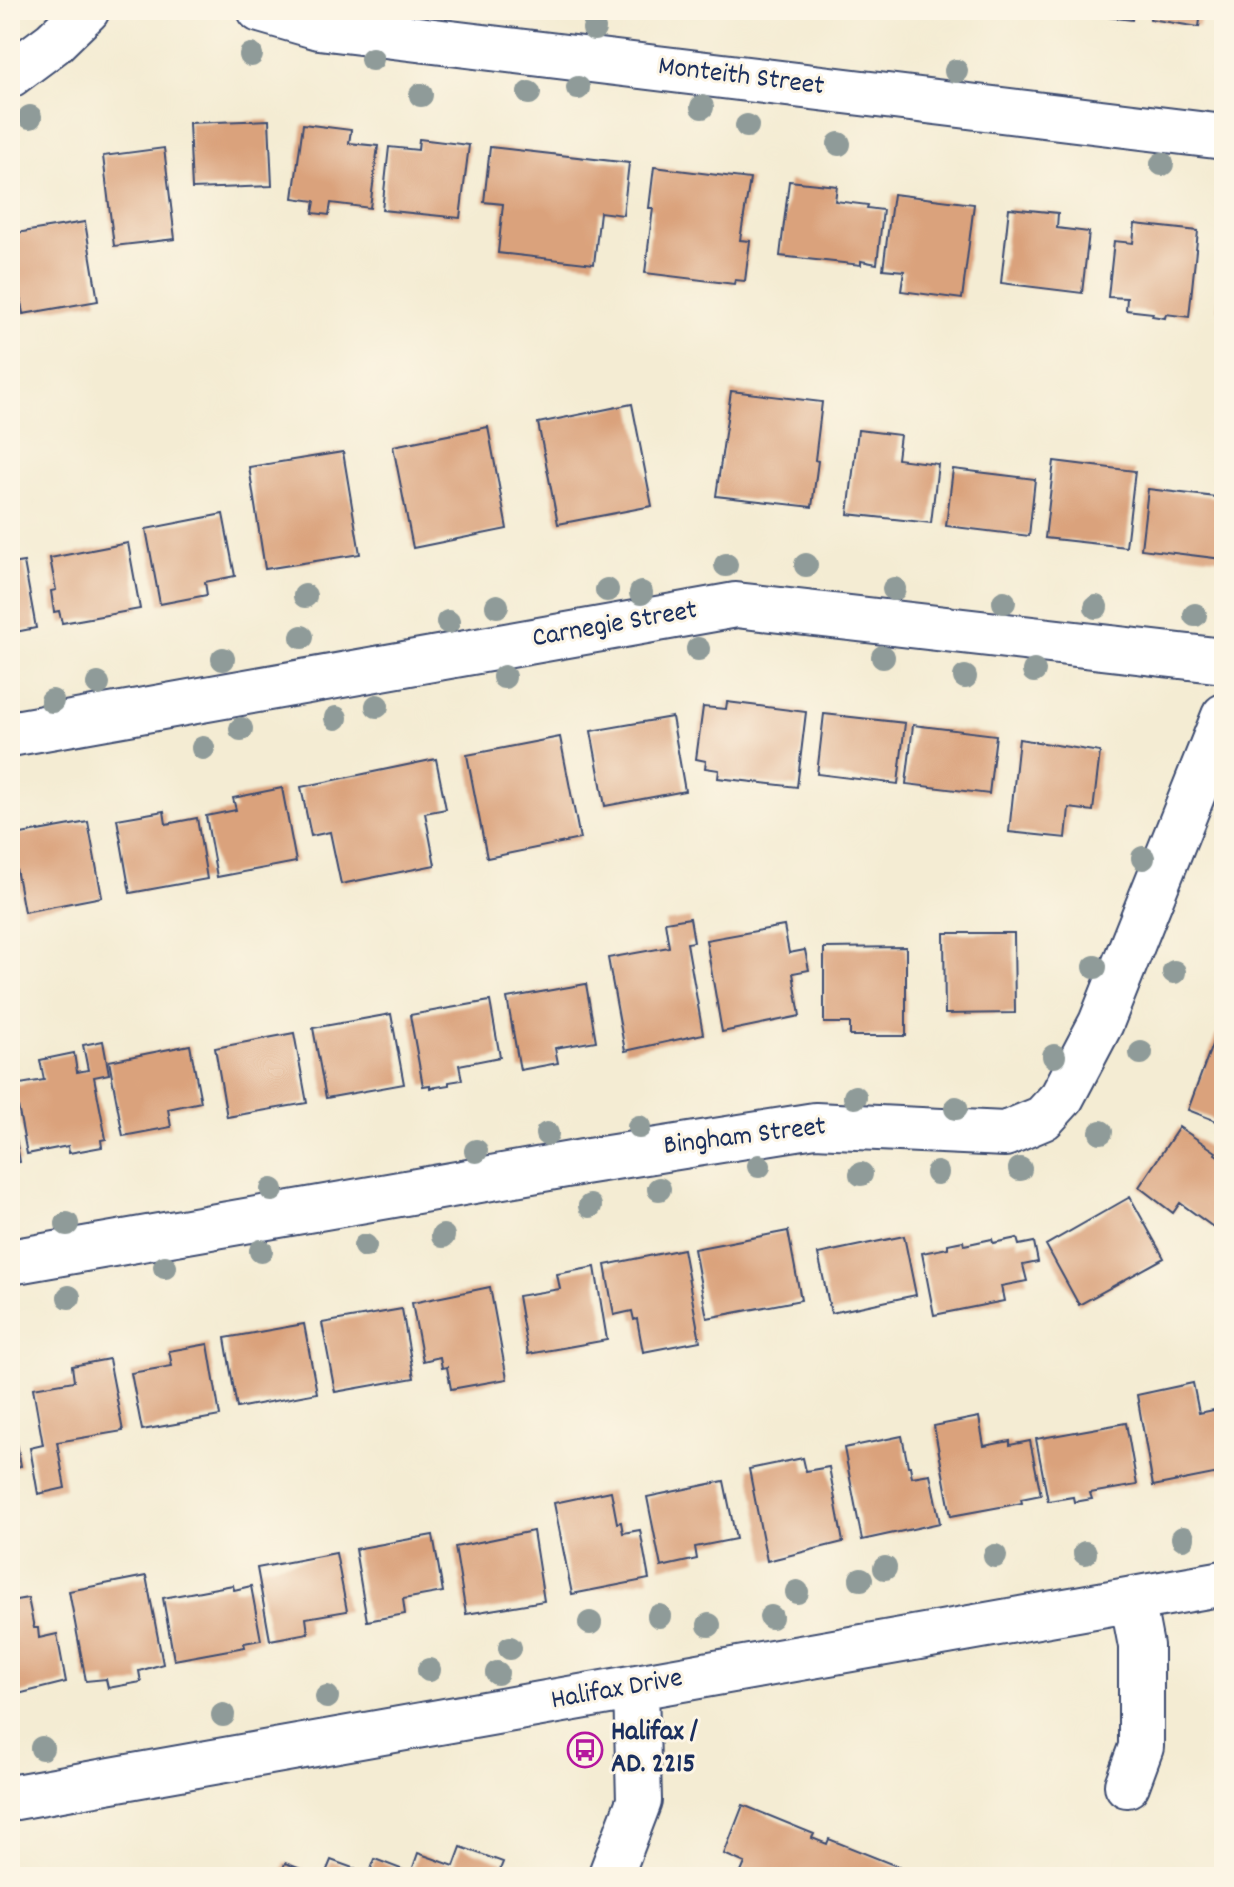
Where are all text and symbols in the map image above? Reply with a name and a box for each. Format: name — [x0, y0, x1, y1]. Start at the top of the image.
street label: Monteith Street — [656, 48, 826, 108]
street label: Carnegie Street — [529, 592, 701, 660]
street label: Bingham Street — [662, 1108, 828, 1168]
street label: Halifax Drive — [548, 1660, 686, 1722]
place label: Halifax / AD. 2215 — [611, 1714, 698, 1786]
bus stop icon: Halifax / AD. 2215 — [566, 1731, 604, 1769]

